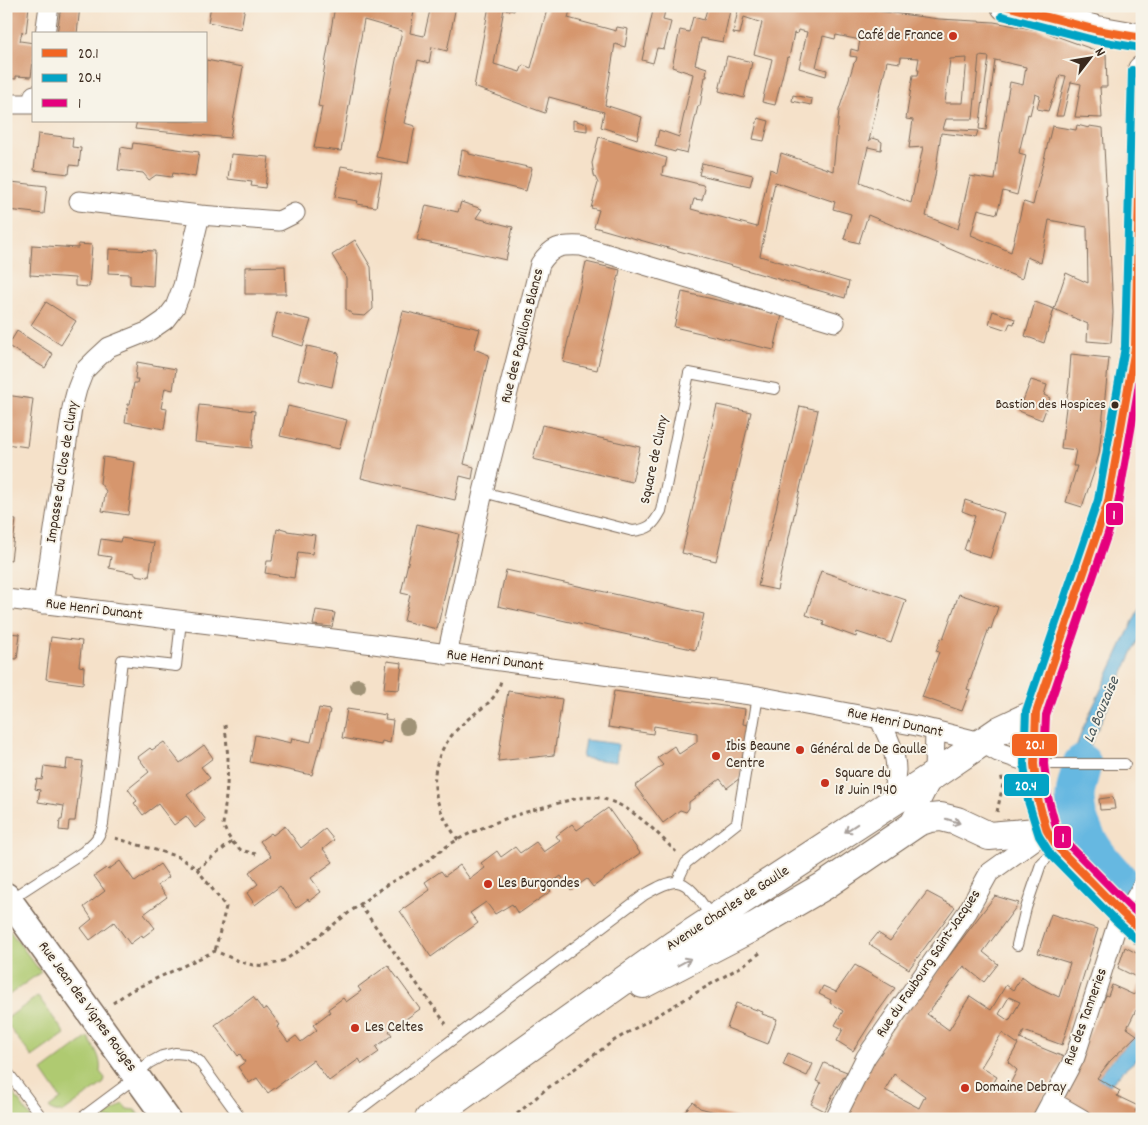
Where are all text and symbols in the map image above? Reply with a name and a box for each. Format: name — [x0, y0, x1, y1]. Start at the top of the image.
place label: Café de France — [857, 25, 943, 47]
marker: Café de France — [947, 30, 959, 42]
legend — [32, 32, 208, 122]
north arrow — [1066, 32, 1116, 82]
text: 20.1 — [78, 44, 99, 66]
text: N — [1089, 44, 1110, 61]
text: 20.4 — [78, 68, 101, 90]
text: 1 — [78, 94, 81, 116]
street label: Rue des Papillons Blancs — [496, 266, 550, 406]
place label: Bastion des Hospices — [995, 395, 1106, 415]
street label: Impasse du Clos de Cluny — [41, 399, 85, 545]
marker: Bastion des Hospices — [1110, 400, 1120, 410]
street label: Square de Cluny — [635, 413, 675, 506]
line badge: 1 — [1105, 502, 1124, 526]
text: 1 — [1112, 506, 1116, 526]
street label: Rue Henri Dunant — [44, 593, 144, 627]
street label: Rue Henri Dunant — [445, 644, 545, 678]
water label: La Bouzaise — [1078, 673, 1127, 747]
street label: Rue Henri Dunant — [845, 702, 945, 744]
line badge: 20.1 — [1011, 733, 1058, 757]
place label: Ibis Beaune Centre — [726, 736, 791, 775]
text: 20.1 — [1025, 736, 1045, 756]
place label: Général de De Gaulle — [810, 739, 927, 761]
marker: Général de De Gaulle — [794, 744, 806, 756]
marker: Ibis Beaune Centre — [710, 750, 722, 762]
place label: Square du 18 Juin 1940 — [835, 763, 897, 802]
line badge: 20.4 — [1003, 773, 1050, 797]
marker: Square du 18 Juin 1940 — [819, 777, 831, 789]
text: 20.4 — [1015, 777, 1037, 797]
one-way arrow — [945, 816, 961, 826]
one-way arrow — [845, 824, 859, 834]
line badge: 1 — [1053, 825, 1072, 849]
text: 1 — [1061, 829, 1065, 849]
street label: Avenue Charles de Gaulle — [662, 861, 794, 957]
place label: Les Burgondes — [498, 873, 580, 895]
marker: Les Burgondes — [482, 878, 494, 890]
street label: Rue du Faubourg Saint-Jacques — [871, 885, 987, 1043]
street label: Rue Jean des Vignes Rouges — [32, 937, 142, 1077]
one-way arrow — [677, 957, 692, 967]
street label: Rue des Tanneries — [1058, 965, 1114, 1069]
place label: Les Celtes — [365, 1017, 424, 1039]
marker: Les Celtes — [349, 1022, 361, 1034]
place label: Domaine Debray — [975, 1077, 1067, 1099]
marker: Domaine Debray — [959, 1082, 971, 1094]

